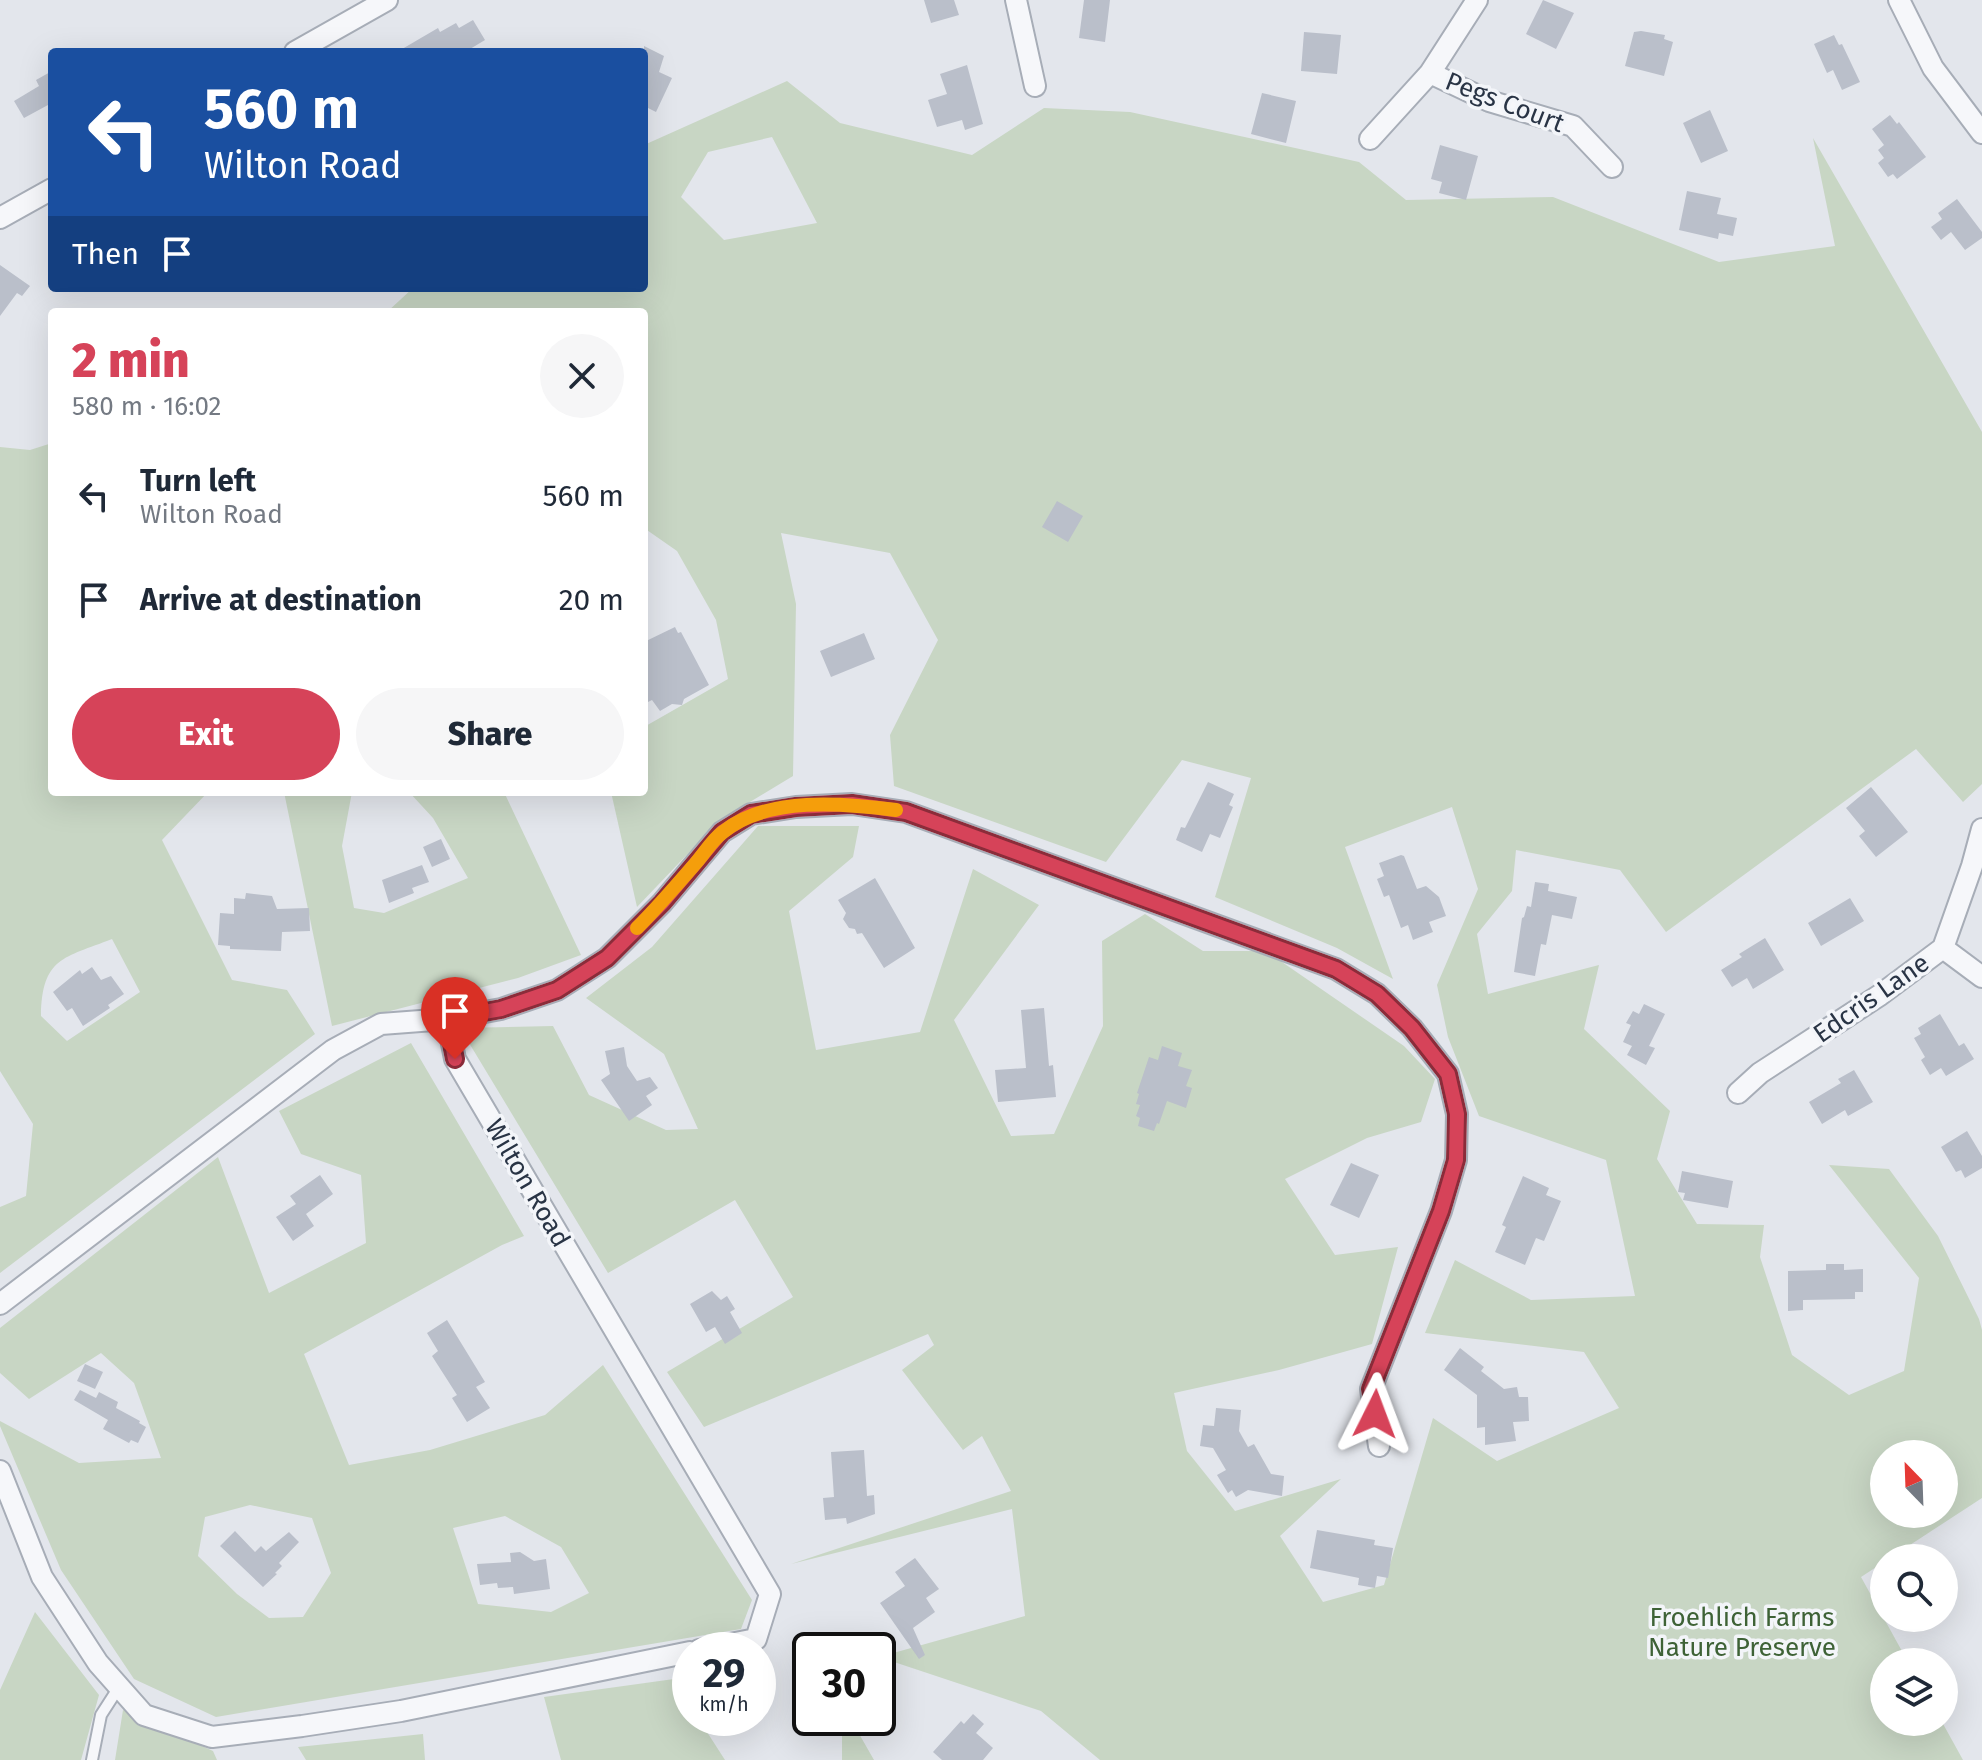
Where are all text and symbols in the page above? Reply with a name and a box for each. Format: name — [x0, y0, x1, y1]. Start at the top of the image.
street label: Pegs Court — [1441, 66, 1569, 139]
text: 560 m — [204, 76, 359, 143]
icon: left — [72, 80, 176, 184]
text: Wilton Road — [204, 144, 402, 188]
icon: arrive — [155, 232, 199, 276]
text: Then — [72, 236, 139, 272]
text: 2 min — [72, 332, 190, 390]
button: close — [540, 334, 624, 418]
text: 580 m · 16:02 — [72, 391, 221, 422]
text: Turn left — [140, 463, 256, 499]
icon: left — [72, 474, 116, 518]
text: 560 m — [543, 478, 624, 514]
text: Wilton Road — [140, 499, 283, 530]
icon: arrive — [72, 578, 116, 622]
text: Arrive at destination — [140, 582, 422, 618]
text: 20 m — [559, 582, 624, 618]
button: Exit — [72, 688, 340, 780]
button: Share — [356, 688, 624, 780]
street label: Edcris Lane — [1808, 947, 1935, 1050]
pin — [421, 977, 489, 1059]
icon: arrive — [433, 989, 477, 1033]
street label: Wilton Road — [478, 1114, 577, 1253]
position arrow — [1333, 1372, 1417, 1456]
north arrow — [1870, 1440, 1958, 1528]
map controls — [1870, 1440, 1958, 1736]
button: search — [1870, 1544, 1958, 1632]
park label: Froehlich Farms Nature Preserve — [1648, 1602, 1836, 1663]
speed limit sign: 30 — [792, 1632, 896, 1736]
button: layers — [1870, 1648, 1958, 1736]
text: 29 — [703, 1650, 745, 1698]
text: km/h — [699, 1692, 749, 1716]

